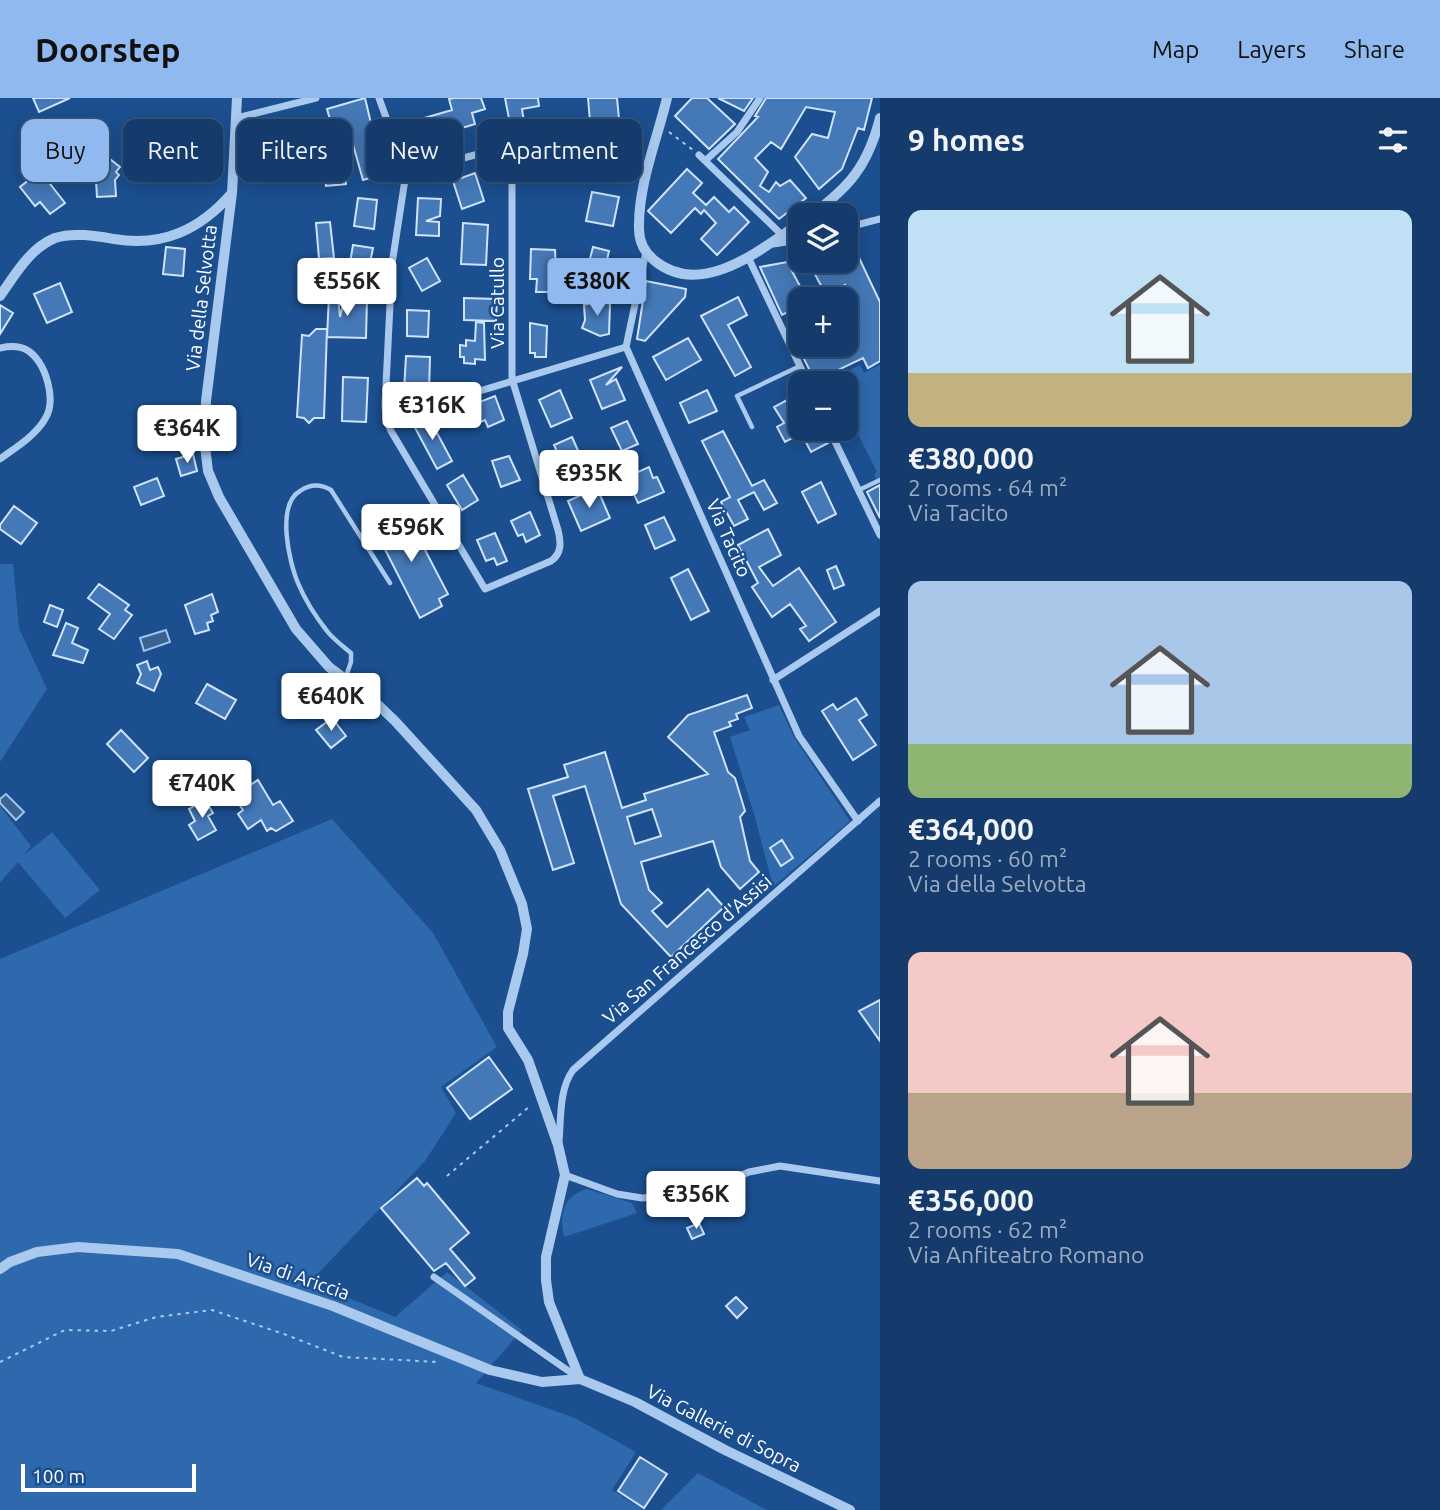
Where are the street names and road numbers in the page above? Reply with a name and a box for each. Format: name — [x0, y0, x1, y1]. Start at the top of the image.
street label: Via della Selvotta — [181, 223, 221, 373]
street label: Via Catullo — [486, 257, 508, 349]
street label: Via Tacito — [702, 496, 756, 580]
street label: Via San Francesco d'Assisi — [598, 870, 776, 1028]
street label: Via di Ariccia — [244, 1248, 352, 1304]
street label: Via Gallerie di Sopra — [643, 1380, 805, 1476]

